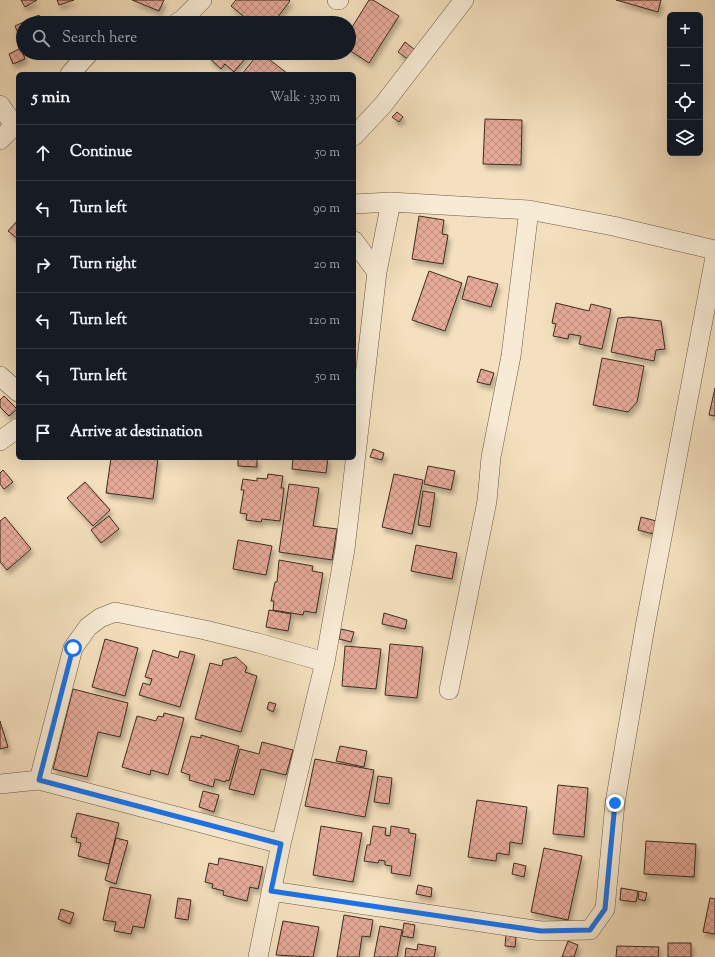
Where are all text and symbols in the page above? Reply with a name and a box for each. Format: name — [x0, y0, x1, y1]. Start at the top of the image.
map controls — [667, 12, 703, 156]
button: + — [667, 12, 703, 48]
search box — [16, 16, 356, 60]
icon: search — [30, 27, 52, 49]
text: Search here — [62, 28, 137, 49]
button: − — [667, 48, 703, 84]
button: locate — [667, 84, 703, 120]
text: 5 min — [32, 86, 70, 110]
text: Walk · 330 m — [270, 89, 340, 107]
button: layers — [667, 120, 703, 156]
icon: ahead — [32, 142, 54, 164]
text: Continue — [70, 142, 132, 163]
text: 50 m — [315, 144, 340, 162]
icon: left — [32, 198, 54, 220]
text: Turn left — [70, 198, 127, 219]
text: 90 m — [313, 200, 340, 218]
icon: right — [32, 254, 54, 276]
text: Turn right — [70, 254, 136, 275]
text: 20 m — [314, 256, 340, 274]
icon: left — [32, 310, 54, 332]
text: Turn left — [70, 310, 127, 331]
text: 120 m — [309, 312, 340, 330]
icon: left — [32, 366, 54, 388]
text: Turn left — [70, 366, 127, 387]
text: 50 m — [315, 368, 340, 386]
icon: arrive — [32, 422, 54, 444]
text: Arrive at destination — [70, 422, 203, 443]
route start — [64, 639, 82, 657]
route end — [606, 794, 624, 812]

